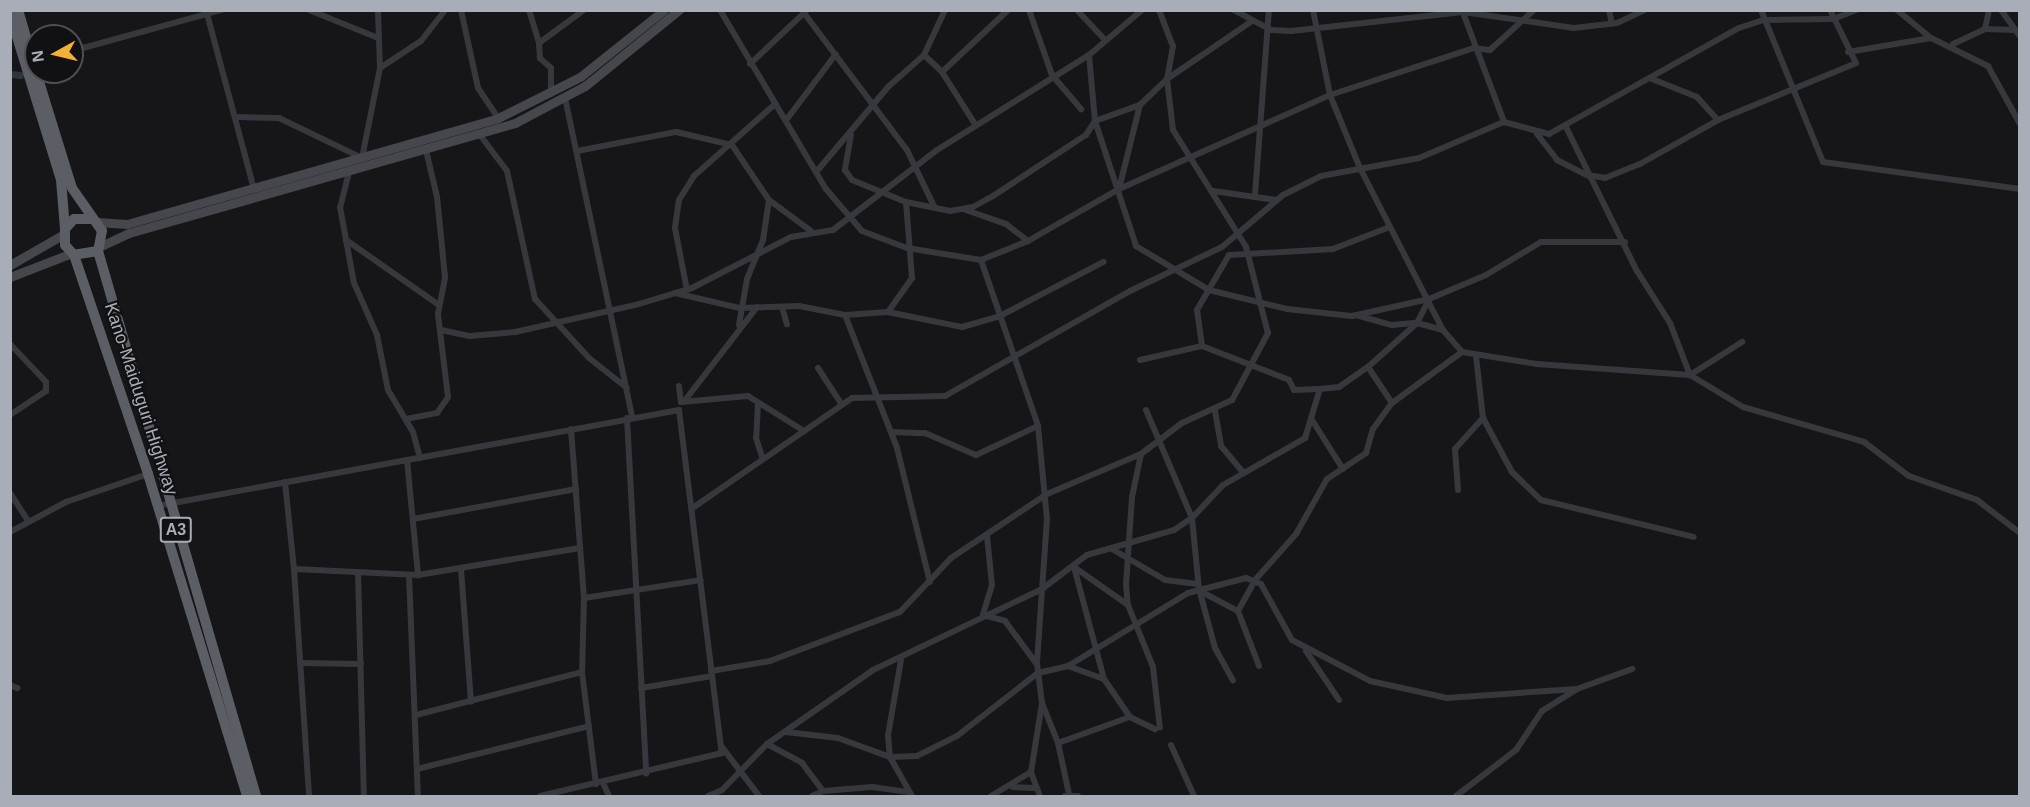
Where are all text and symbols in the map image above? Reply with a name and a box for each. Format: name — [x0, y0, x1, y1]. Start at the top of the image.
north arrow — [24, 24, 84, 84]
text: N — [28, 49, 47, 63]
street label: Kano-Maiduguri Highway — [100, 300, 182, 498]
road number: A3 — [160, 517, 192, 543]

